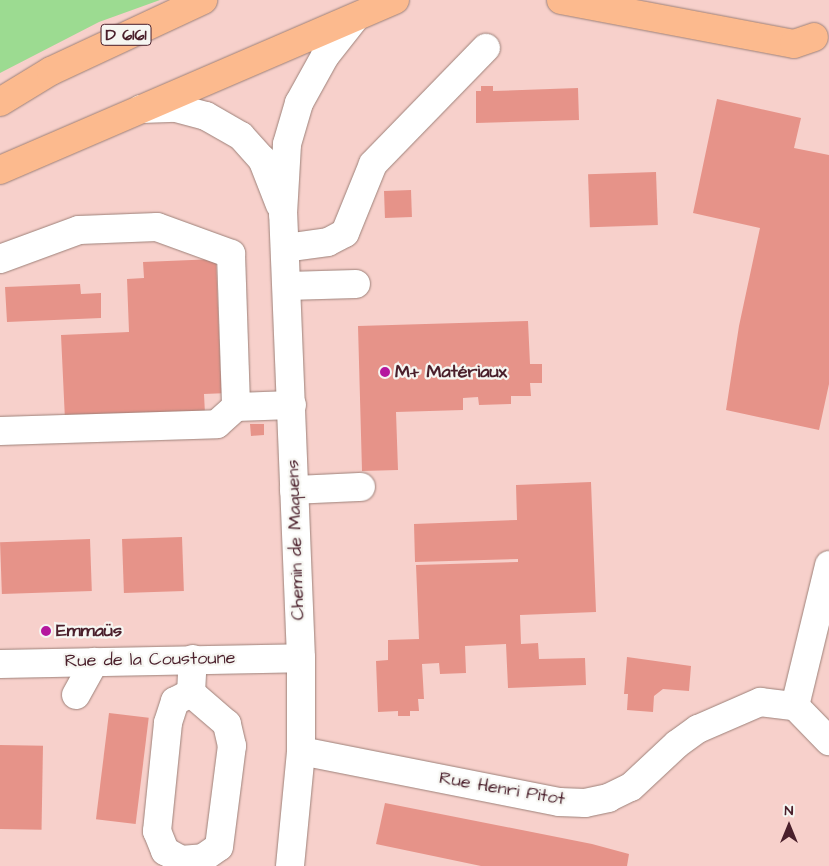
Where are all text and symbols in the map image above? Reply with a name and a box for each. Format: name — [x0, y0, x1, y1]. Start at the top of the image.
road number: D 6161 — [100, 22, 152, 48]
place label: M+ Matériaux — [395, 361, 507, 383]
marker: M+ Matériaux — [379, 366, 391, 378]
street label: Chemin de Maquens — [282, 459, 310, 621]
place label: Emmaüs — [56, 620, 122, 642]
marker: Emmaüs — [40, 625, 52, 637]
street label: Rue de la Coustoune — [65, 648, 235, 672]
street label: Rue Henri Pitot — [437, 767, 567, 811]
north arrow — [764, 801, 814, 851]
text: N — [785, 801, 793, 821]

